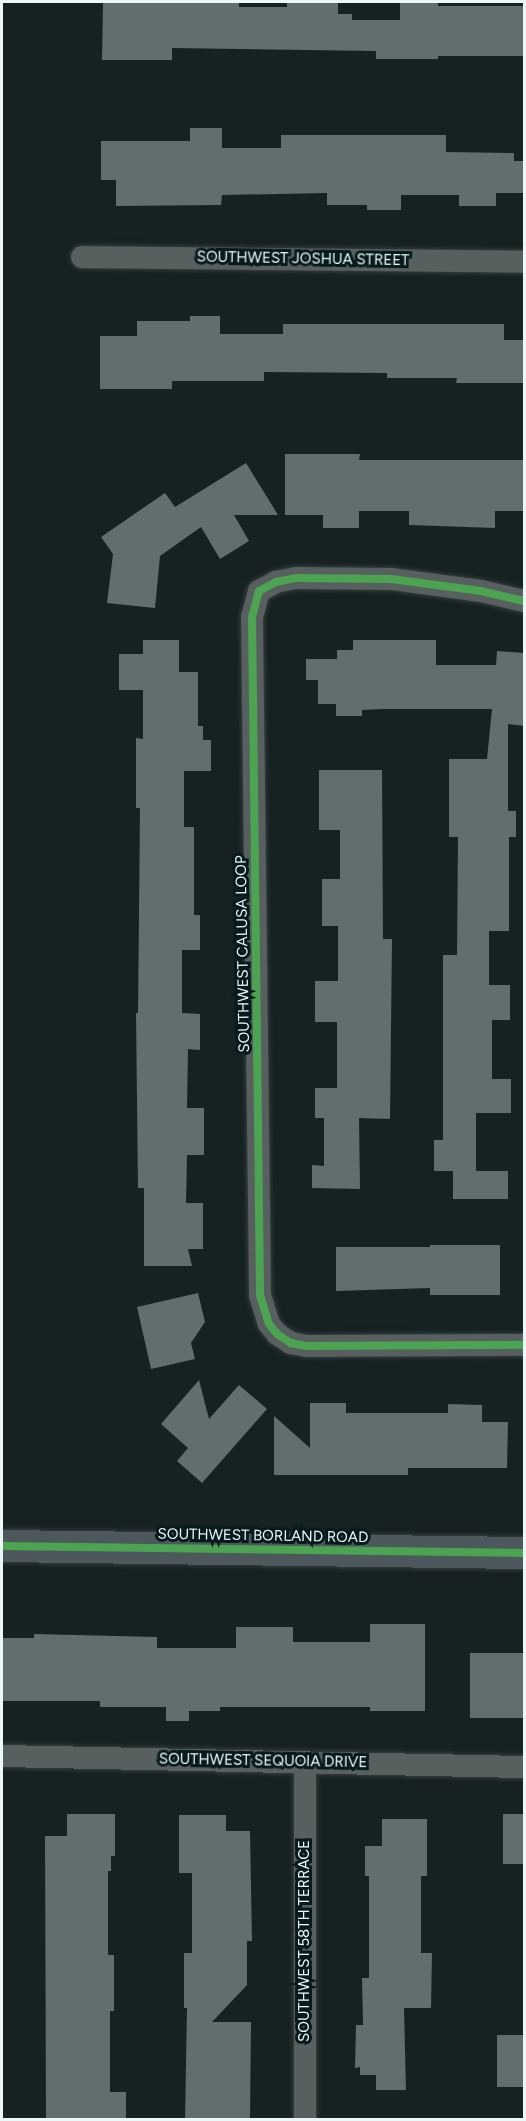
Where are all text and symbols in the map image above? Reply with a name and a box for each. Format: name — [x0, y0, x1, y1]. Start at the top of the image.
street label: SOUTHWEST JOSHUA STREET — [197, 248, 409, 270]
street label: SOUTHWEST CALUSA LOOP — [232, 855, 254, 1053]
street label: SOUTHWEST BORLAND ROAD — [158, 1525, 368, 1547]
street label: SOUTHWEST SEQUOIA DRIVE — [159, 1750, 367, 1772]
street label: SOUTHWEST 58TH TERRACE — [296, 1840, 314, 2042]

